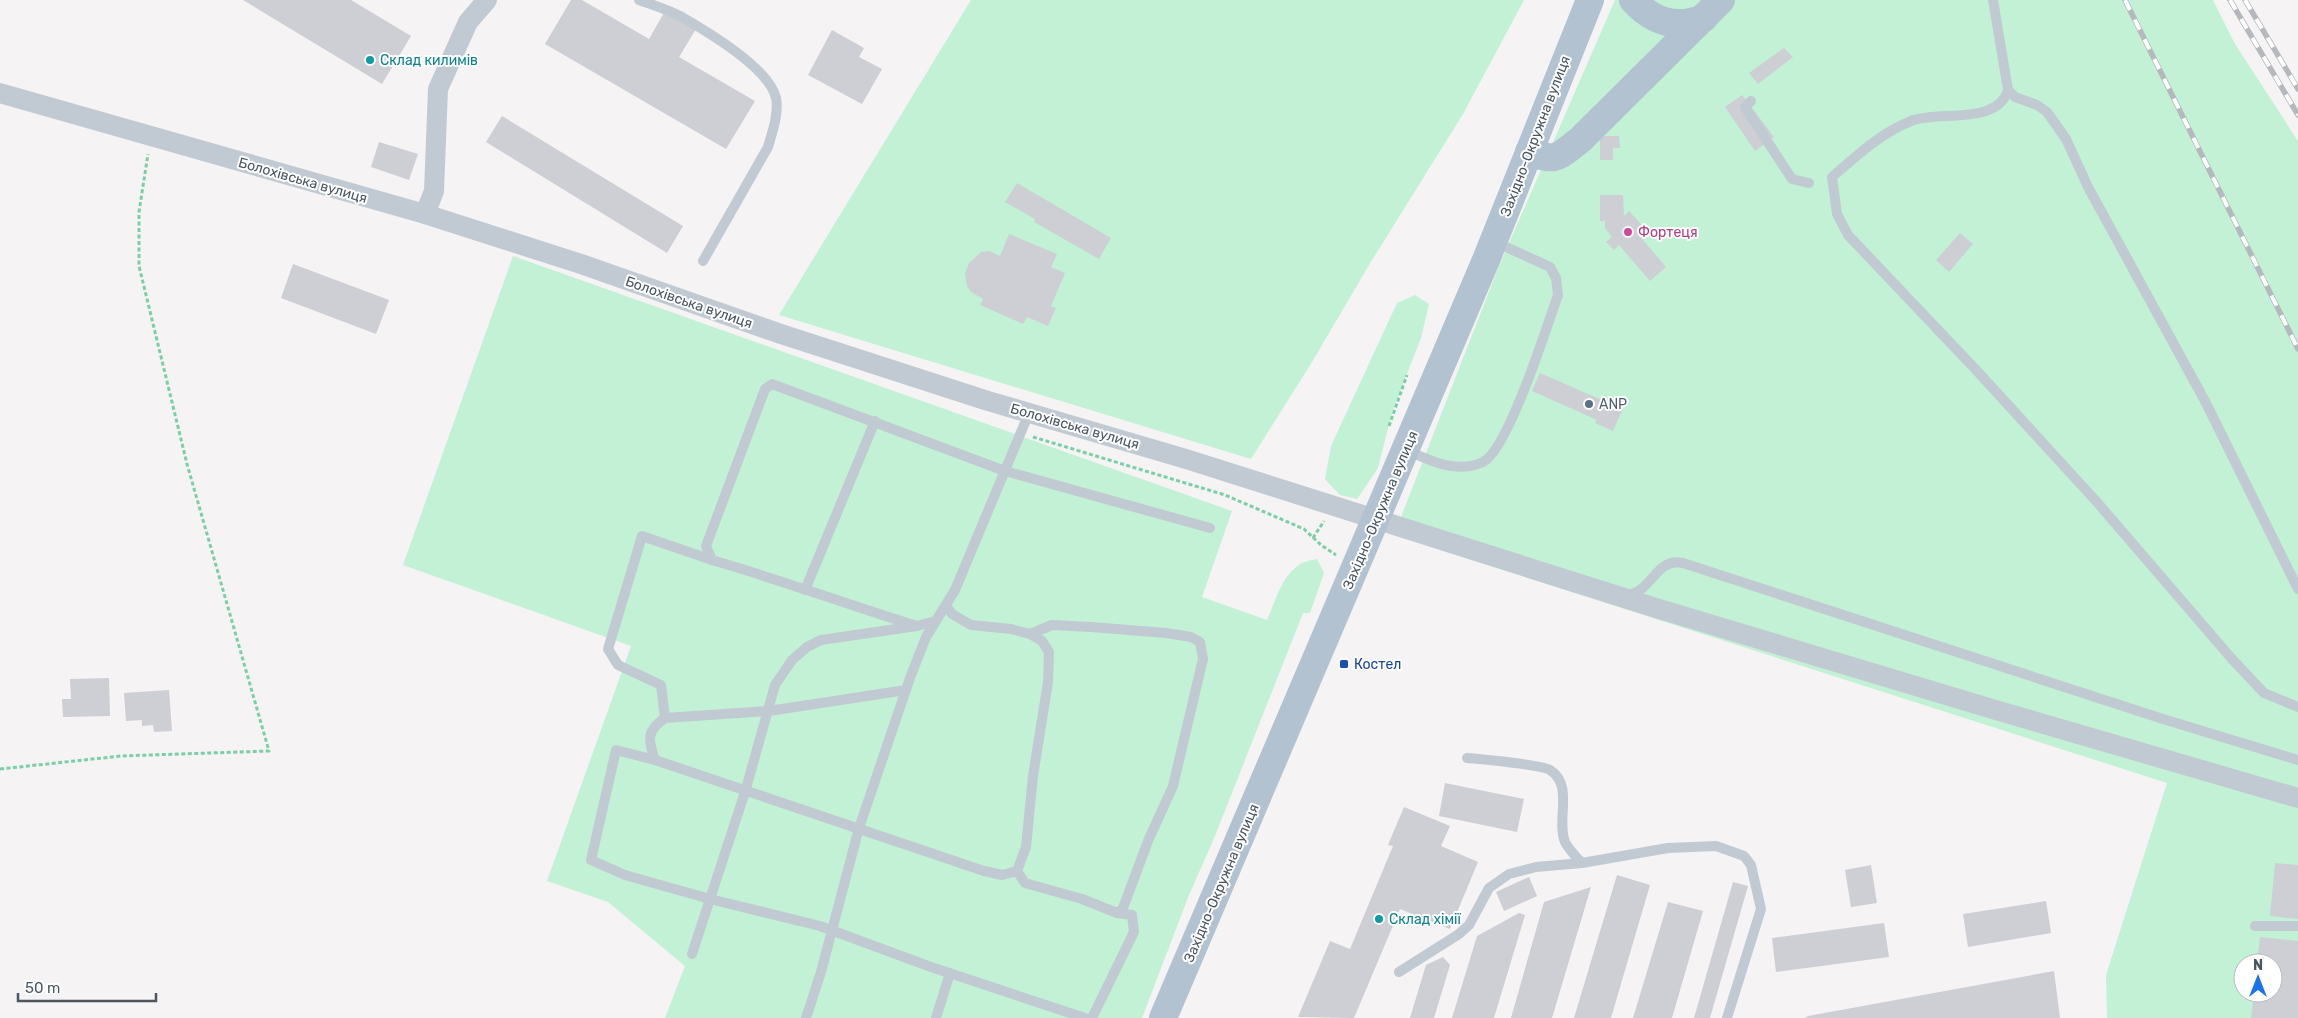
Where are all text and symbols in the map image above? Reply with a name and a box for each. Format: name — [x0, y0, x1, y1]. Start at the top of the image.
place label: Склад килимів — [380, 52, 478, 69]
street label: Західно-Окружна вулиця — [1497, 53, 1574, 219]
marker: Склад килимів — [364, 54, 376, 66]
street label: Болохівська вулиця — [236, 154, 369, 207]
place label: Фортеця — [1638, 224, 1698, 241]
marker: Фортеця — [1622, 226, 1634, 238]
street label: Болохівська вулиця — [623, 273, 755, 332]
place label: ANP — [1599, 396, 1627, 413]
marker: ANP — [1583, 398, 1595, 410]
street label: Болохівська вулиця — [1008, 400, 1141, 453]
street label: Західно-Окружна вулиця — [1339, 428, 1422, 592]
place label: Костел — [1354, 656, 1401, 673]
marker: Костел — [1338, 658, 1350, 670]
street label: Західно-Окружна вулиця — [1180, 801, 1263, 965]
place label: Склад хімії — [1389, 911, 1461, 928]
marker: Склад хімії — [1373, 913, 1385, 925]
north arrow — [2233, 953, 2283, 1003]
text: N — [2253, 957, 2263, 974]
scale bar — [18, 970, 155, 1002]
text: 50 m — [25, 979, 60, 997]

